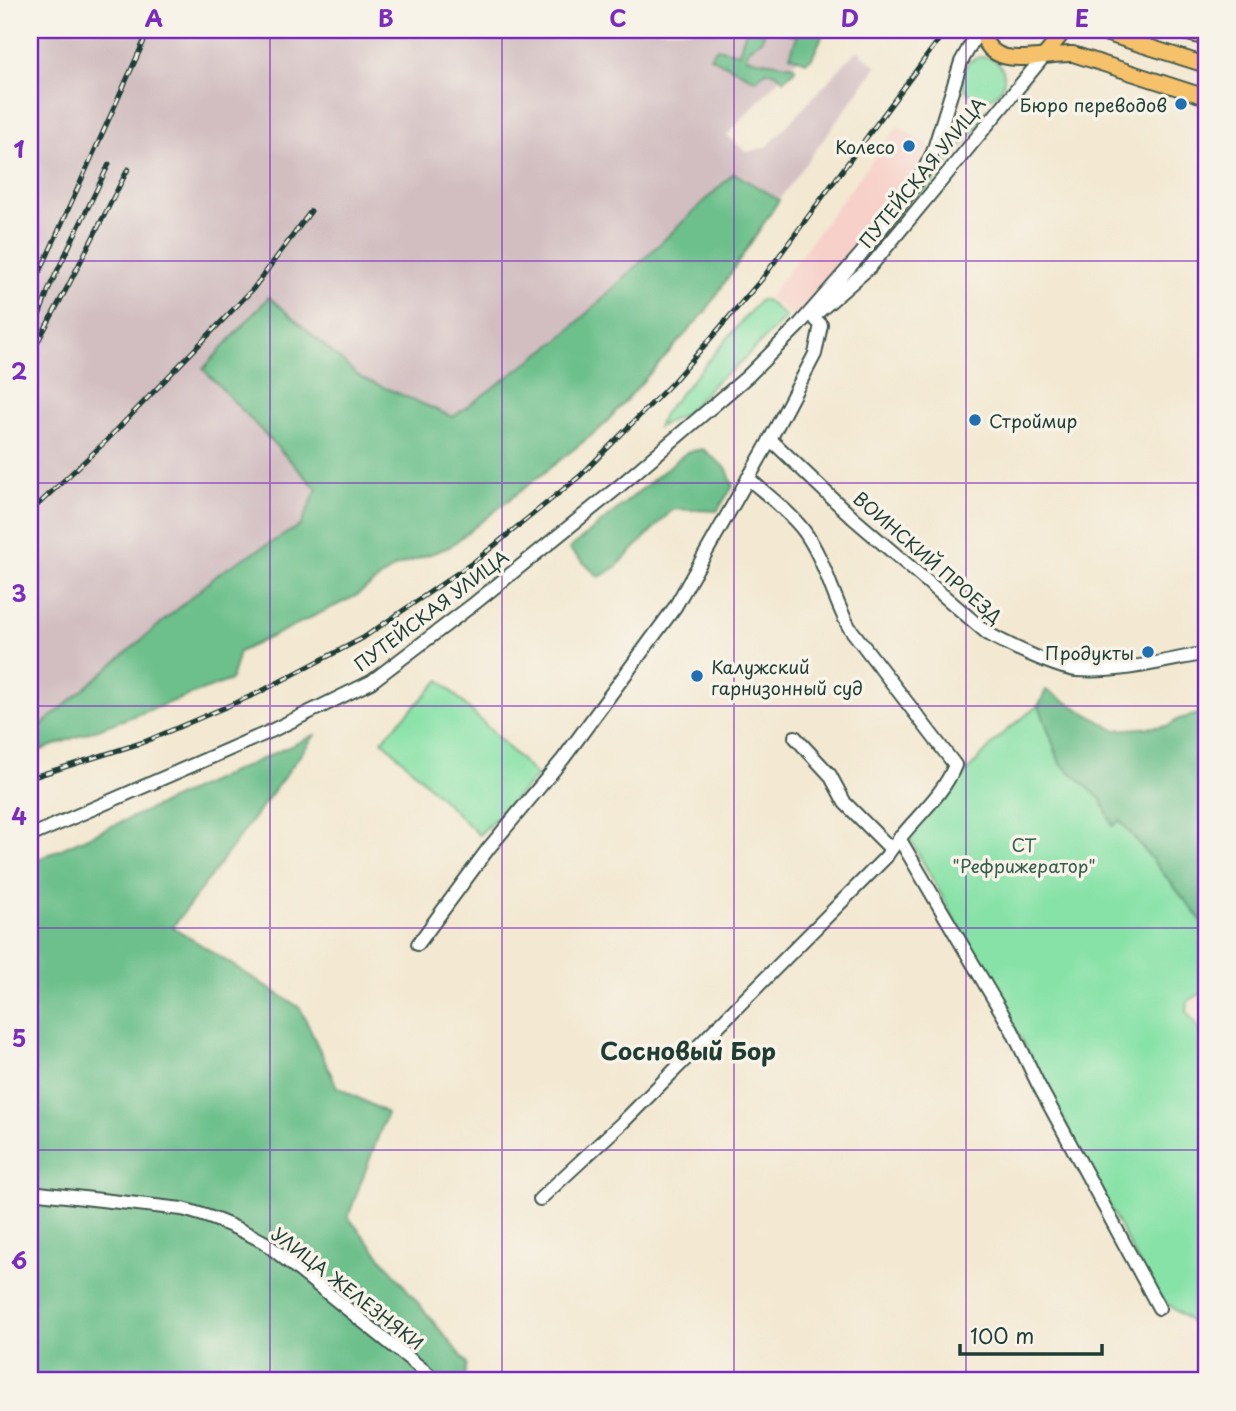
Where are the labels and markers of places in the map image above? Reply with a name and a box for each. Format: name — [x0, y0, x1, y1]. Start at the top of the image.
place label: Бюро переводов — [1020, 91, 1167, 118]
marker: Бюро переводов — [1173, 96, 1189, 112]
place label: Колесо — [835, 133, 895, 160]
marker: Колесо — [901, 138, 917, 154]
place label: Строймир — [989, 407, 1077, 434]
marker: Строймир — [967, 412, 983, 428]
place label: Продукты — [1045, 639, 1134, 666]
marker: Продукты — [1140, 644, 1156, 660]
place label: Калужский гарнизонный суд — [711, 653, 863, 701]
marker: Калужский гарнизонный суд — [689, 668, 705, 684]

